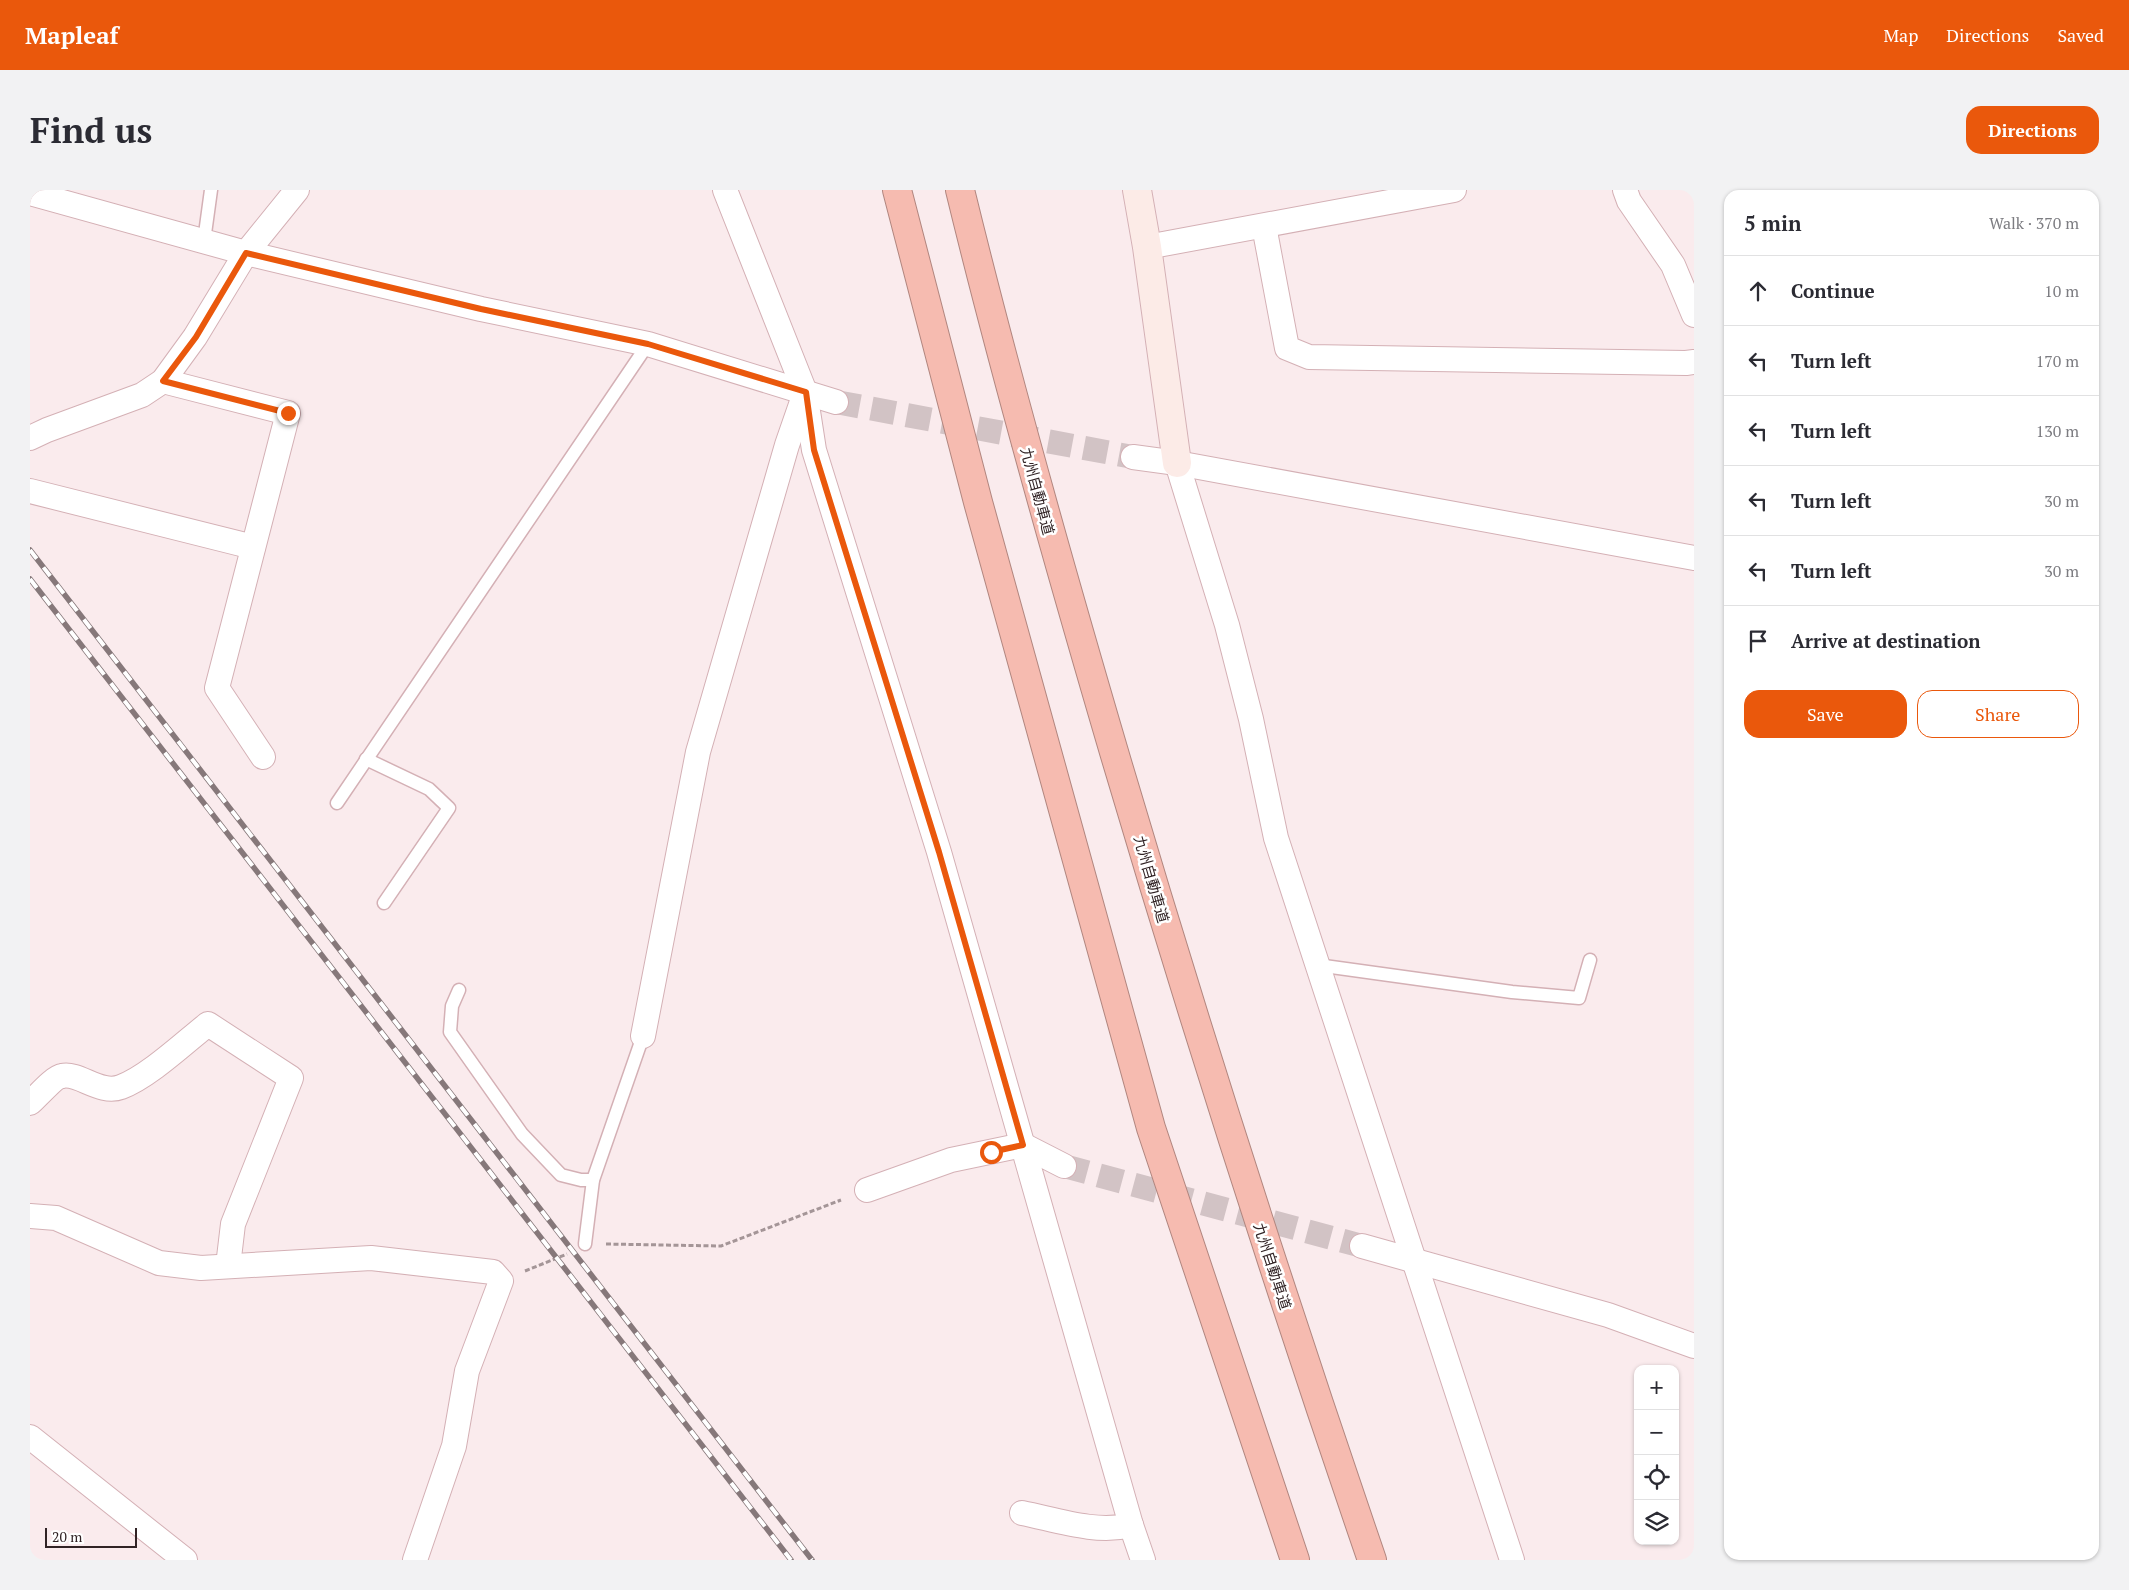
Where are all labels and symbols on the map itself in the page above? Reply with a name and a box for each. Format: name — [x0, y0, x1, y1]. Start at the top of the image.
route end — [277, 402, 300, 425]
street label: 九州自動車道 — [1017, 445, 1059, 537]
street label: 九州自動車道 — [1130, 833, 1174, 925]
route start — [980, 1141, 1003, 1164]
street label: 九州自動車道 — [1250, 1220, 1296, 1312]
scale bar — [45, 1525, 138, 1548]

